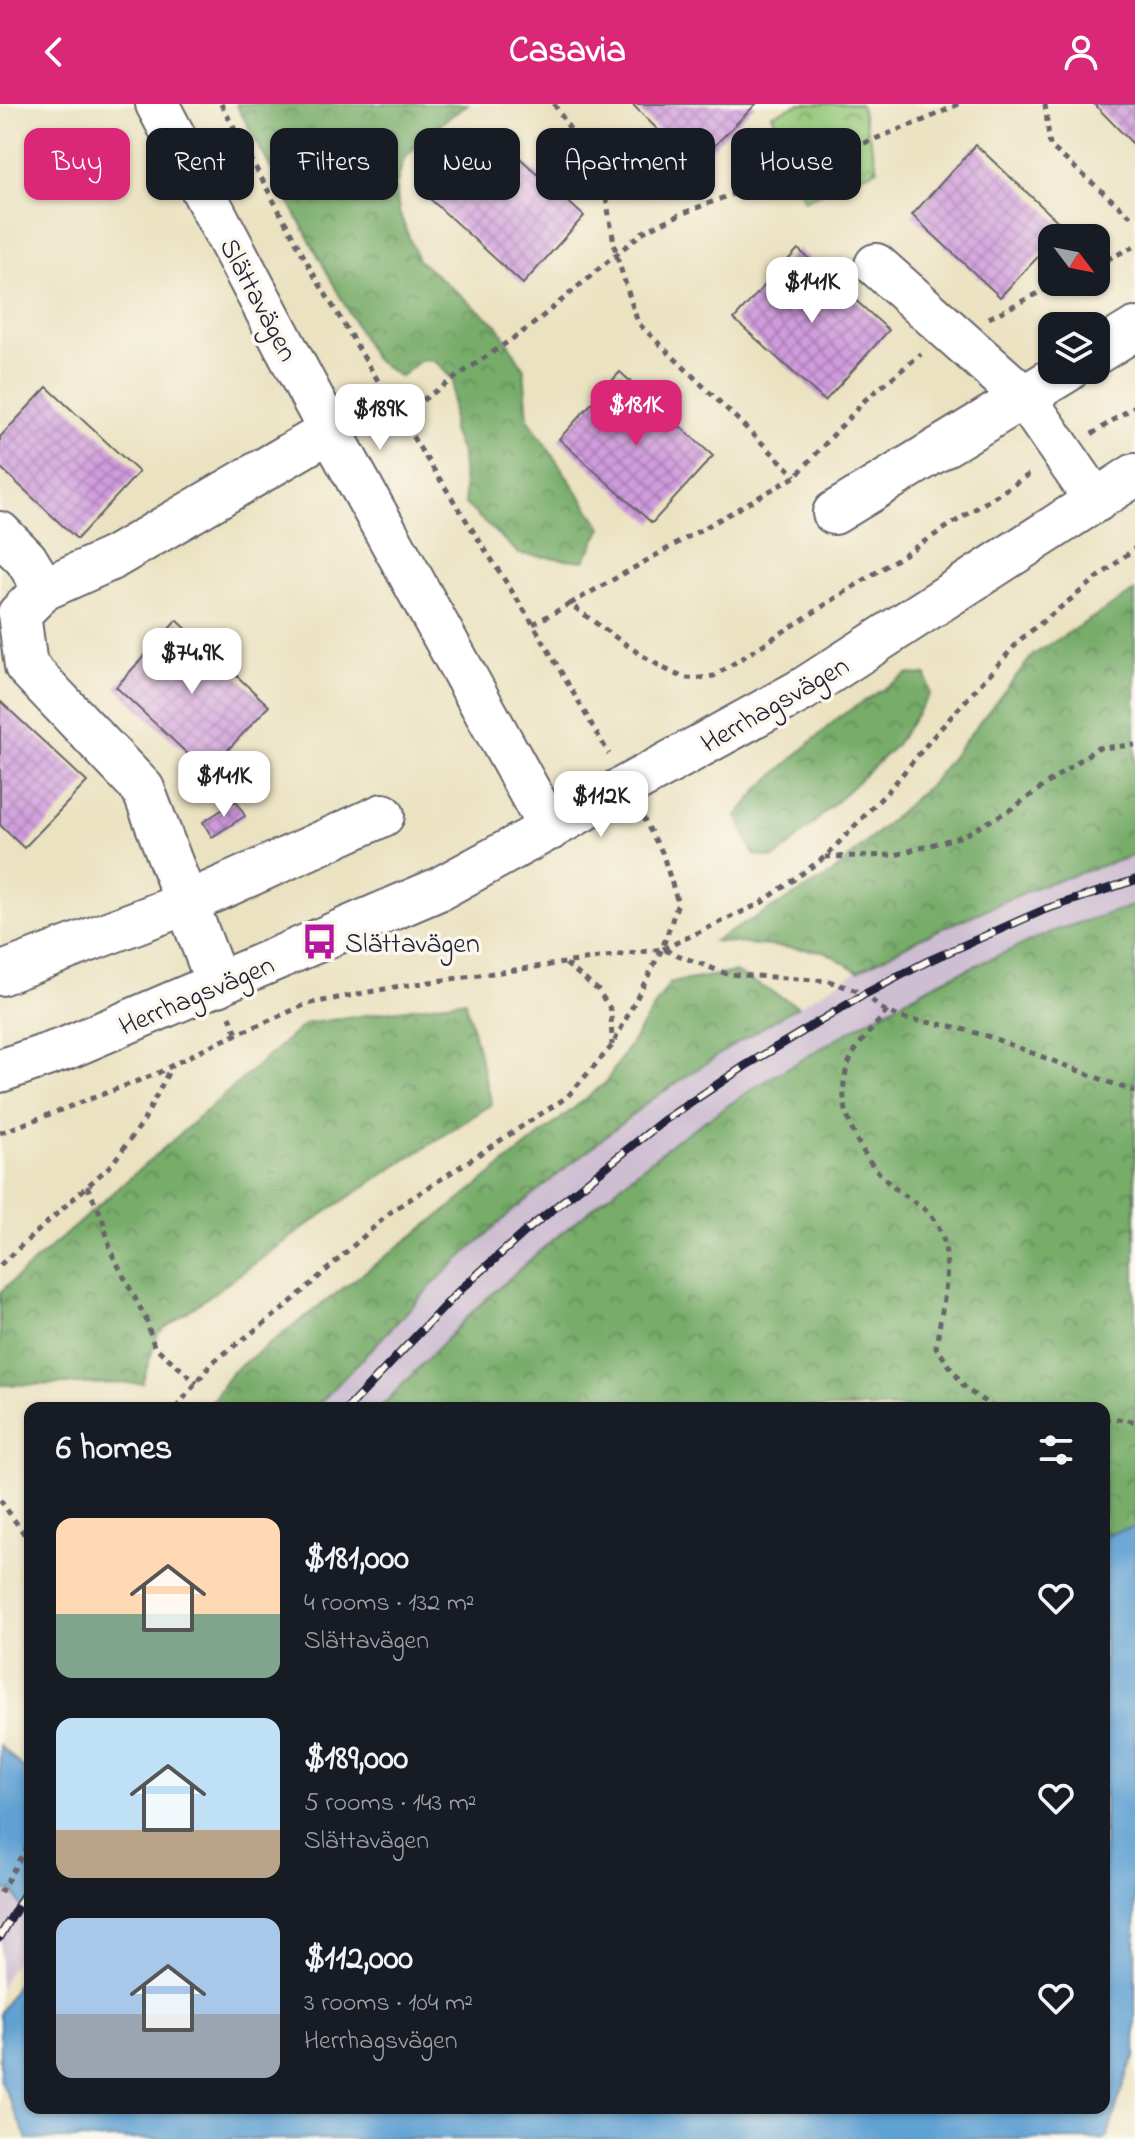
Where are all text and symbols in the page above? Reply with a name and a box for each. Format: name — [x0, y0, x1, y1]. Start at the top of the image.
text: Casavia — [509, 26, 626, 79]
icon: back — [32, 30, 76, 74]
icon: person — [1059, 30, 1103, 74]
chip: Buy — [24, 128, 130, 200]
chip: Rent — [146, 128, 254, 200]
chip: Filters — [270, 128, 398, 200]
chip: New — [414, 128, 520, 200]
chip: Apartment — [536, 128, 715, 200]
chip: House — [731, 128, 861, 200]
north arrow — [1038, 224, 1110, 296]
map controls — [1038, 224, 1110, 384]
street label: Slättavägen — [207, 232, 307, 370]
pin: $141K — [756, 257, 868, 325]
text: $141K — [784, 264, 840, 302]
button: layers — [1038, 312, 1110, 384]
pin: $181K — [580, 380, 692, 448]
pin: $189K — [324, 384, 436, 452]
text: $181K — [609, 387, 663, 425]
text: $189K — [353, 391, 407, 429]
pin: $74.9K — [127, 628, 257, 696]
text: $74.9K — [161, 635, 223, 673]
street label: Herrhagsvägen — [694, 647, 858, 765]
pin: $141K — [168, 751, 280, 819]
text: $141K — [196, 758, 252, 796]
pin: $112K — [545, 771, 657, 839]
text: $112K — [572, 778, 630, 816]
bus stop icon: Slättavägen — [300, 923, 338, 961]
place label: Slättavägen — [345, 925, 480, 966]
street label: Herrhagsvägen — [113, 946, 281, 1048]
text: 6 homes — [56, 1425, 172, 1475]
icon: filters — [1034, 1428, 1078, 1472]
text: $181,000 — [304, 1535, 409, 1585]
icon: home — [120, 1550, 216, 1646]
icon: heart — [1034, 1576, 1078, 1620]
text: 4 rooms · 132 m² — [304, 1585, 475, 1623]
text: Slättavägen — [304, 1623, 429, 1661]
text: $189,000 — [304, 1735, 408, 1785]
icon: home — [120, 1750, 216, 1846]
icon: heart — [1034, 1776, 1078, 1820]
text: 5 rooms · 143 m² — [304, 1785, 477, 1823]
text: Slättavägen — [304, 1823, 429, 1861]
text: $112,000 — [304, 1935, 413, 1985]
icon: home — [120, 1950, 216, 2046]
icon: heart — [1034, 1976, 1078, 2020]
text: 3 rooms · 104 m² — [304, 1985, 473, 2023]
text: Herrhagsvägen — [304, 2023, 458, 2061]

